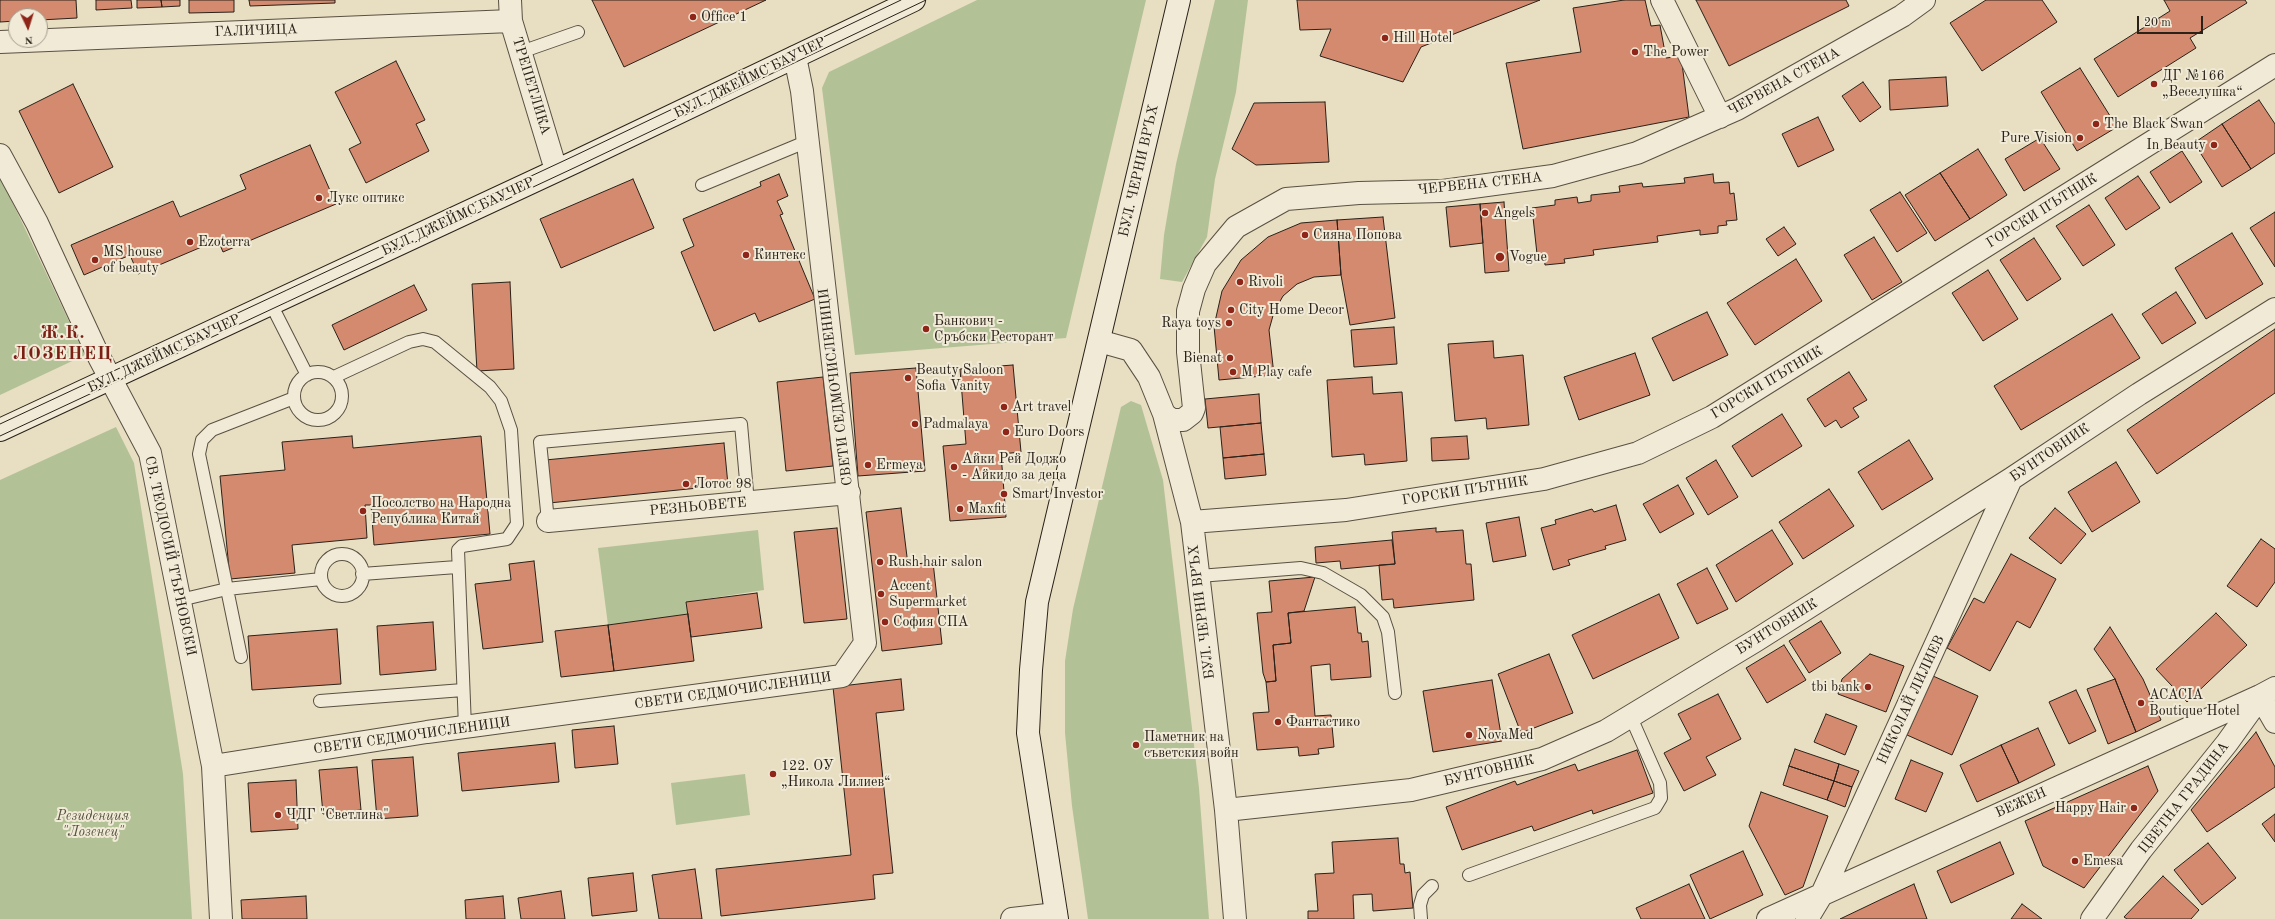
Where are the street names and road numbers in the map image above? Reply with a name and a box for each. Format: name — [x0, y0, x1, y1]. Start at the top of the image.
street label: ГАЛИЧИЦА — [214, 21, 298, 41]
street label: БУЛ. ДЖЕЙМС БАУЧЕР — [671, 34, 829, 122]
street label: ТРЕПЕТЛИКА — [508, 35, 554, 137]
street label: ЧЕРВЕНА СТЕНА — [1725, 44, 1843, 120]
street label: БУЛ. ЧЕРНИ ВРЪХ — [1116, 103, 1162, 239]
street label: ЧЕРВЕНА СТЕНА — [1417, 169, 1543, 199]
street label: ГОРСКИ ПЪТНИК — [1983, 170, 2101, 252]
street label: БУЛ. ДЖЕЙМС БАУЧЕР — [379, 174, 537, 260]
street label: СВЕТИ СЕДМОЧИСЛЕНИЦИ — [816, 287, 856, 487]
street label: БУЛ. ДЖЕЙМС БАУЧЕР — [85, 311, 243, 397]
street label: ГОРСКИ ПЪТНИК — [1708, 343, 1826, 423]
street label: БУНТОВНИК — [2007, 420, 2093, 486]
street label: СВ. ТЕОДОСИЙ ТЪРНОВСКИ — [141, 455, 199, 657]
street label: ГОРСКИ ПЪТНИК — [1401, 473, 1529, 509]
street label: РЕЗНЬОВЕТЕ — [649, 494, 747, 520]
street label: БУЛ. ЧЕРНИ ВРЪХ — [1185, 544, 1219, 680]
street label: БУНТОВНИК — [1733, 595, 1821, 659]
street label: НИКОЛАЙ ЛИЛИЕВ — [1874, 633, 1948, 767]
street label: СВЕТИ СЕДМОЧИСЛЕНИЦИ — [633, 669, 833, 713]
street label: СВЕТИ СЕДМОЧИСЛЕНИЦИ — [312, 714, 512, 758]
street label: ЦВЕТНА ГРАДИНА — [2135, 739, 2233, 857]
street label: БУНТОВНИК — [1442, 752, 1536, 790]
street label: ВЕЖЕН — [1993, 784, 2049, 822]

